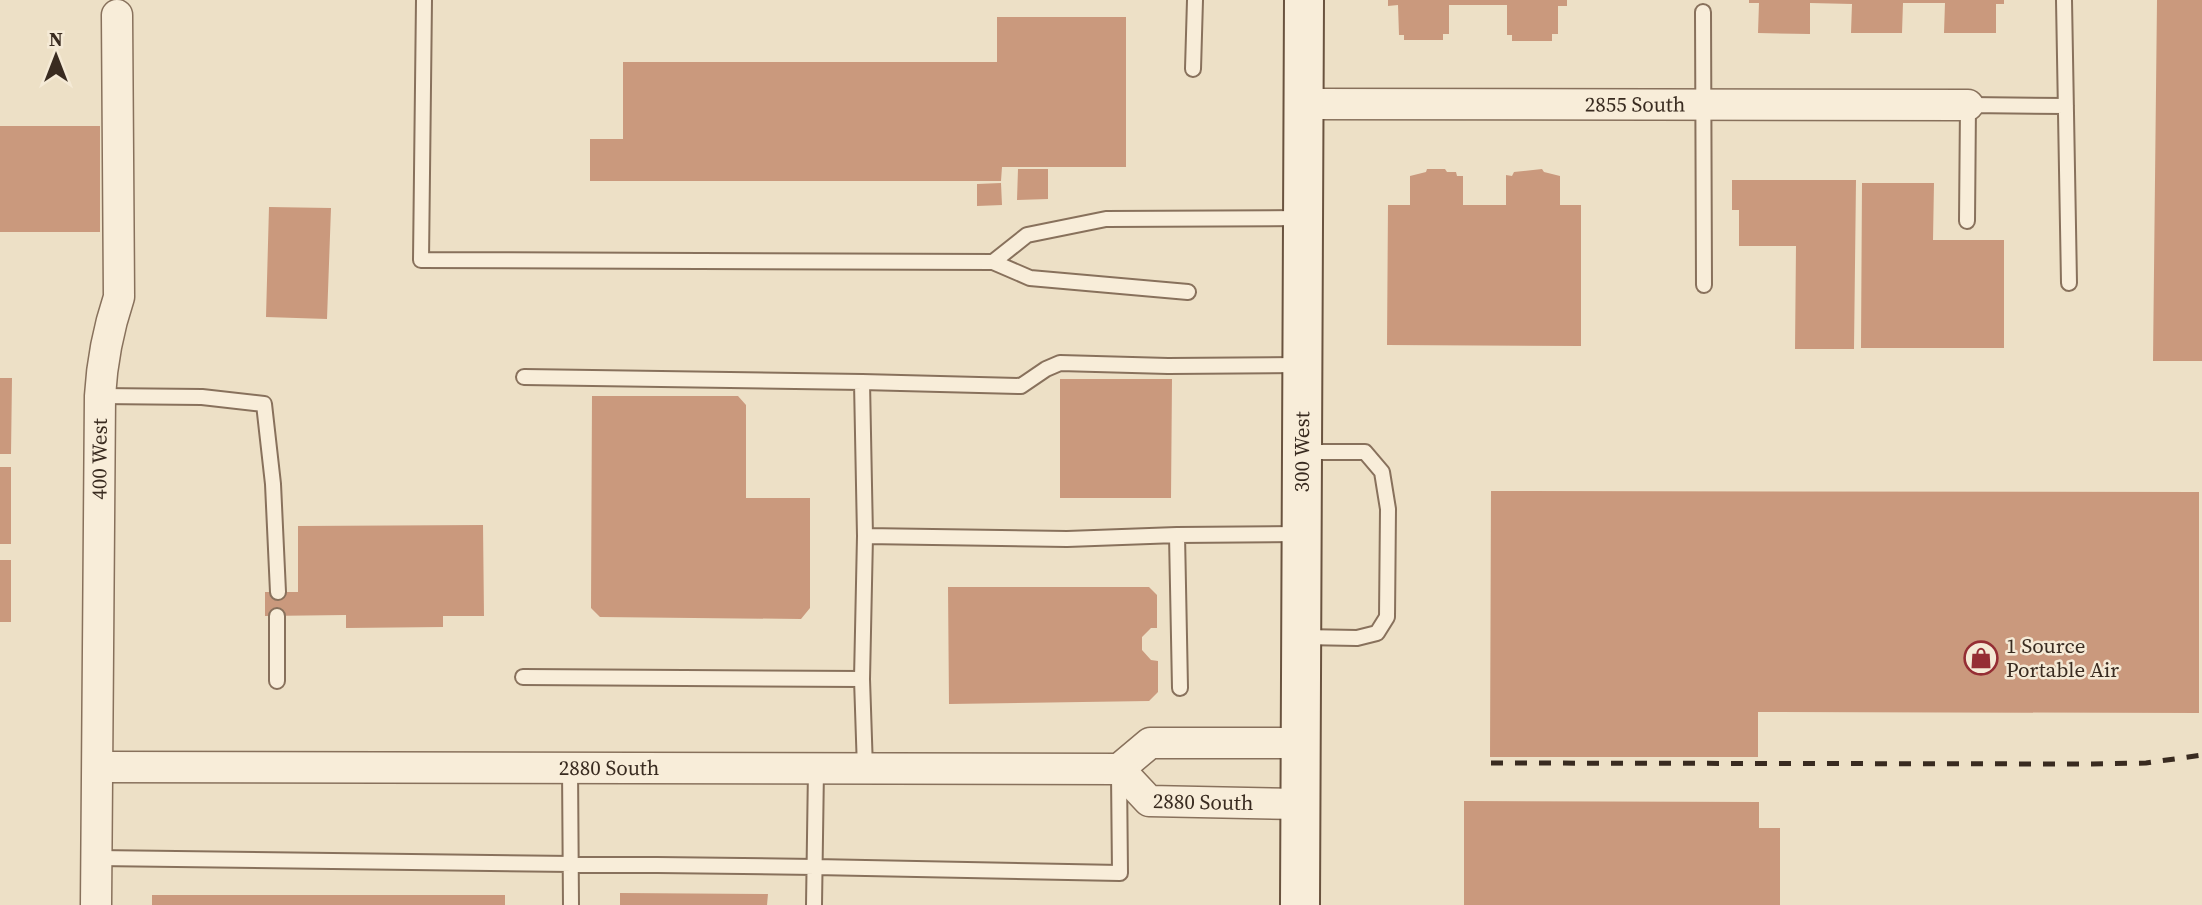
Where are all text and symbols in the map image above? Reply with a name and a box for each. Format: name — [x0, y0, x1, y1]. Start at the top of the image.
north arrow — [21, 21, 91, 91]
text: N — [49, 26, 63, 52]
street label: 2855 South — [1585, 89, 1685, 119]
street label: 300 West — [1287, 411, 1316, 493]
street label: 400 West — [84, 418, 114, 500]
place label: 1 Source Portable Air — [2006, 631, 2119, 684]
shop icon: 1 Source Portable Air — [1962, 639, 2000, 677]
street label: 2880 South — [559, 753, 659, 782]
street label: 2880 South — [1153, 786, 1254, 817]

